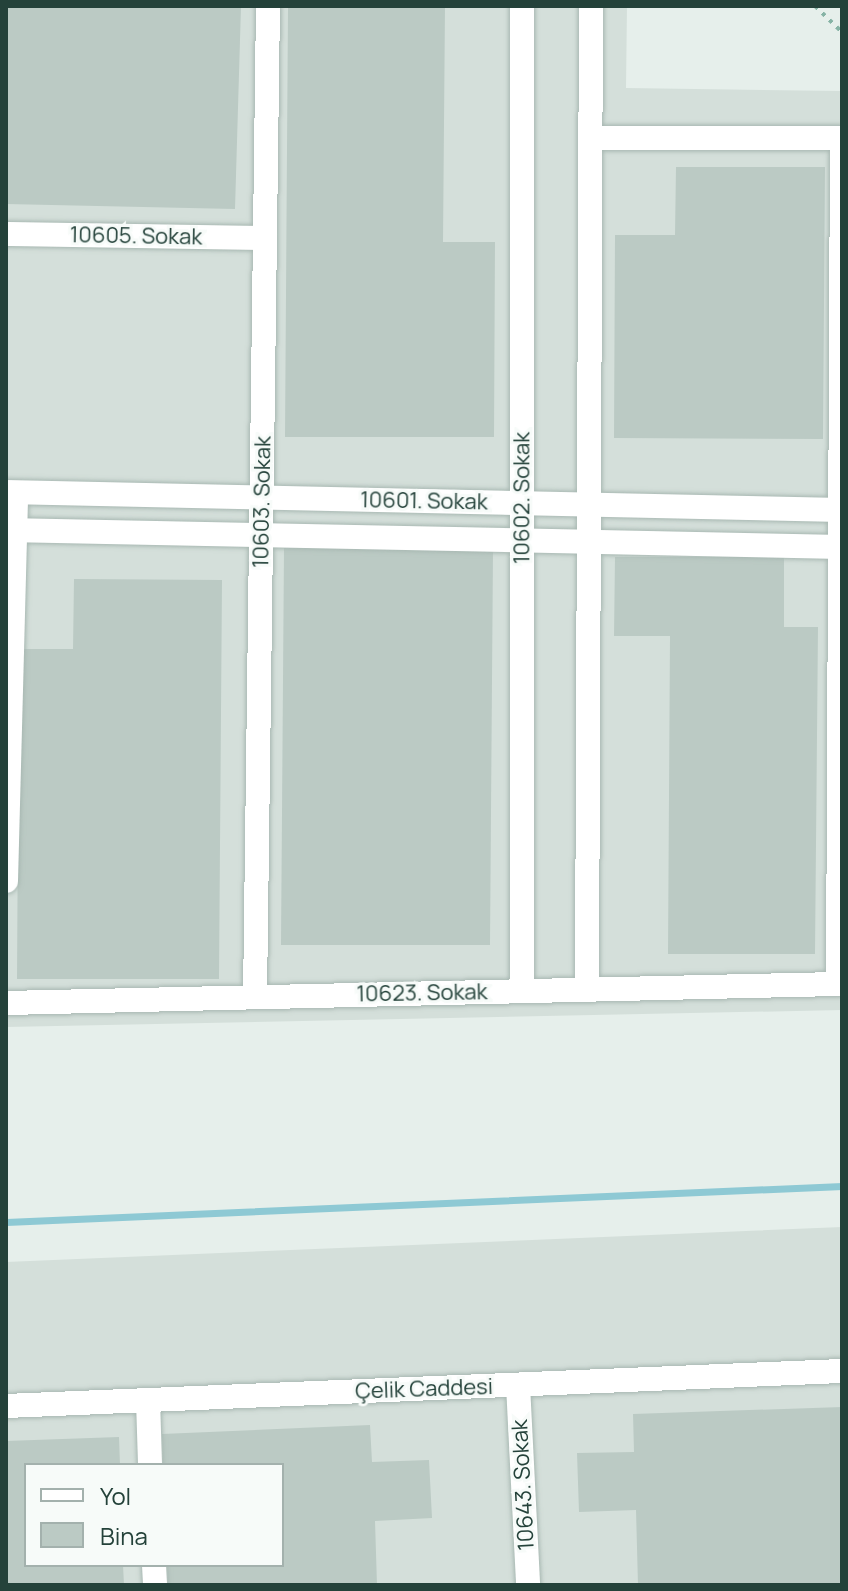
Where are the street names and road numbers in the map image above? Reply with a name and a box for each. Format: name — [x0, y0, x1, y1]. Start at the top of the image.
street label: 10605. Sokak — [70, 222, 202, 250]
street label: 10602. Sokak — [509, 432, 535, 564]
street label: 10603. Sokak — [248, 436, 276, 568]
street label: 10601. Sokak — [360, 487, 488, 515]
street label: 10623. Sokak — [356, 979, 488, 1007]
street label: Çelik Caddesi — [355, 1373, 493, 1405]
street label: 10643. Sokak — [506, 1419, 540, 1551]

